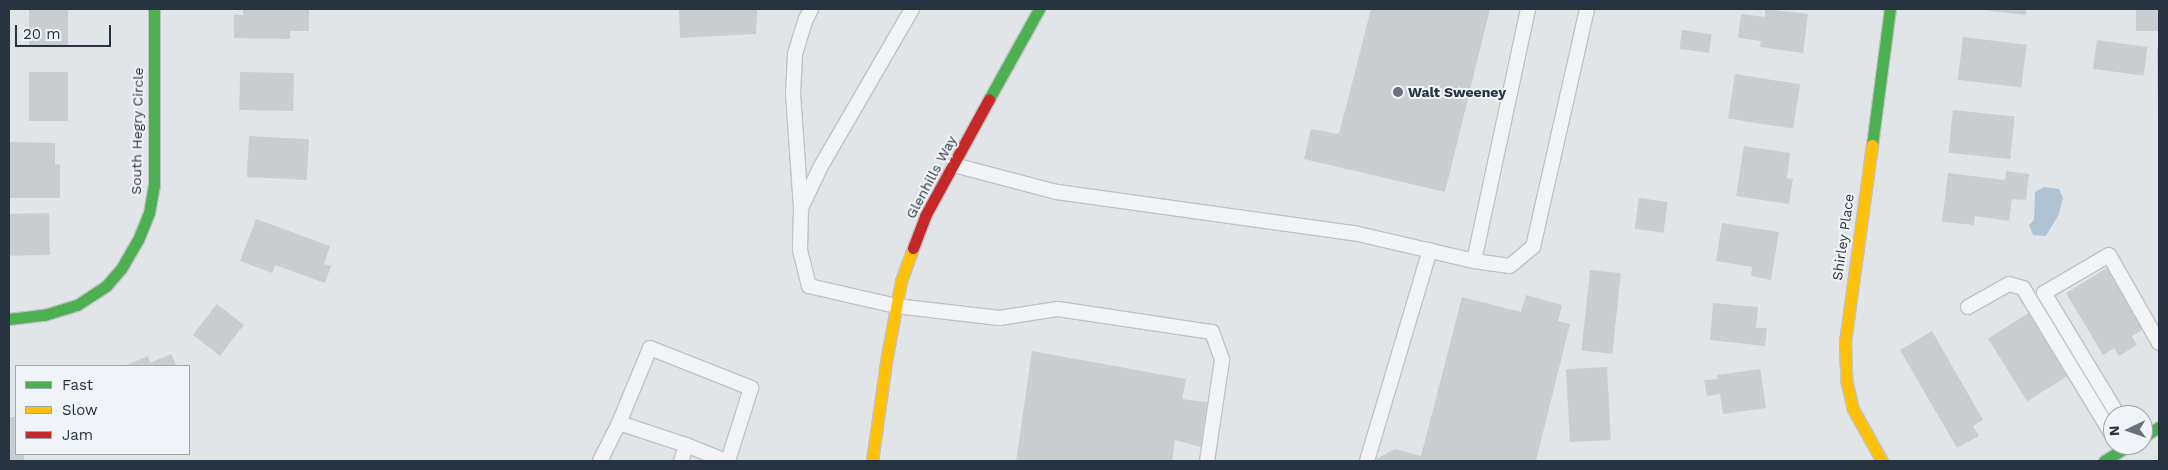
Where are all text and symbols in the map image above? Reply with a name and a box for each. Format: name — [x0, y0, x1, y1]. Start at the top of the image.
scale bar — [18, 15, 114, 47]
text: 20 m — [23, 25, 61, 43]
street label: South Hegry Circle — [127, 67, 147, 195]
place label: Walt Sweeney — [1408, 84, 1506, 100]
marker: Walt Sweeney — [1392, 86, 1404, 98]
street label: Glenhills Way — [902, 132, 960, 222]
street label: Shirley Place — [1829, 192, 1857, 282]
legend — [15, 365, 190, 455]
text: Fast — [62, 376, 93, 394]
text: Slow — [62, 401, 98, 419]
north arrow — [2103, 405, 2153, 455]
text: N — [2106, 425, 2122, 436]
text: Jam — [62, 426, 93, 444]

